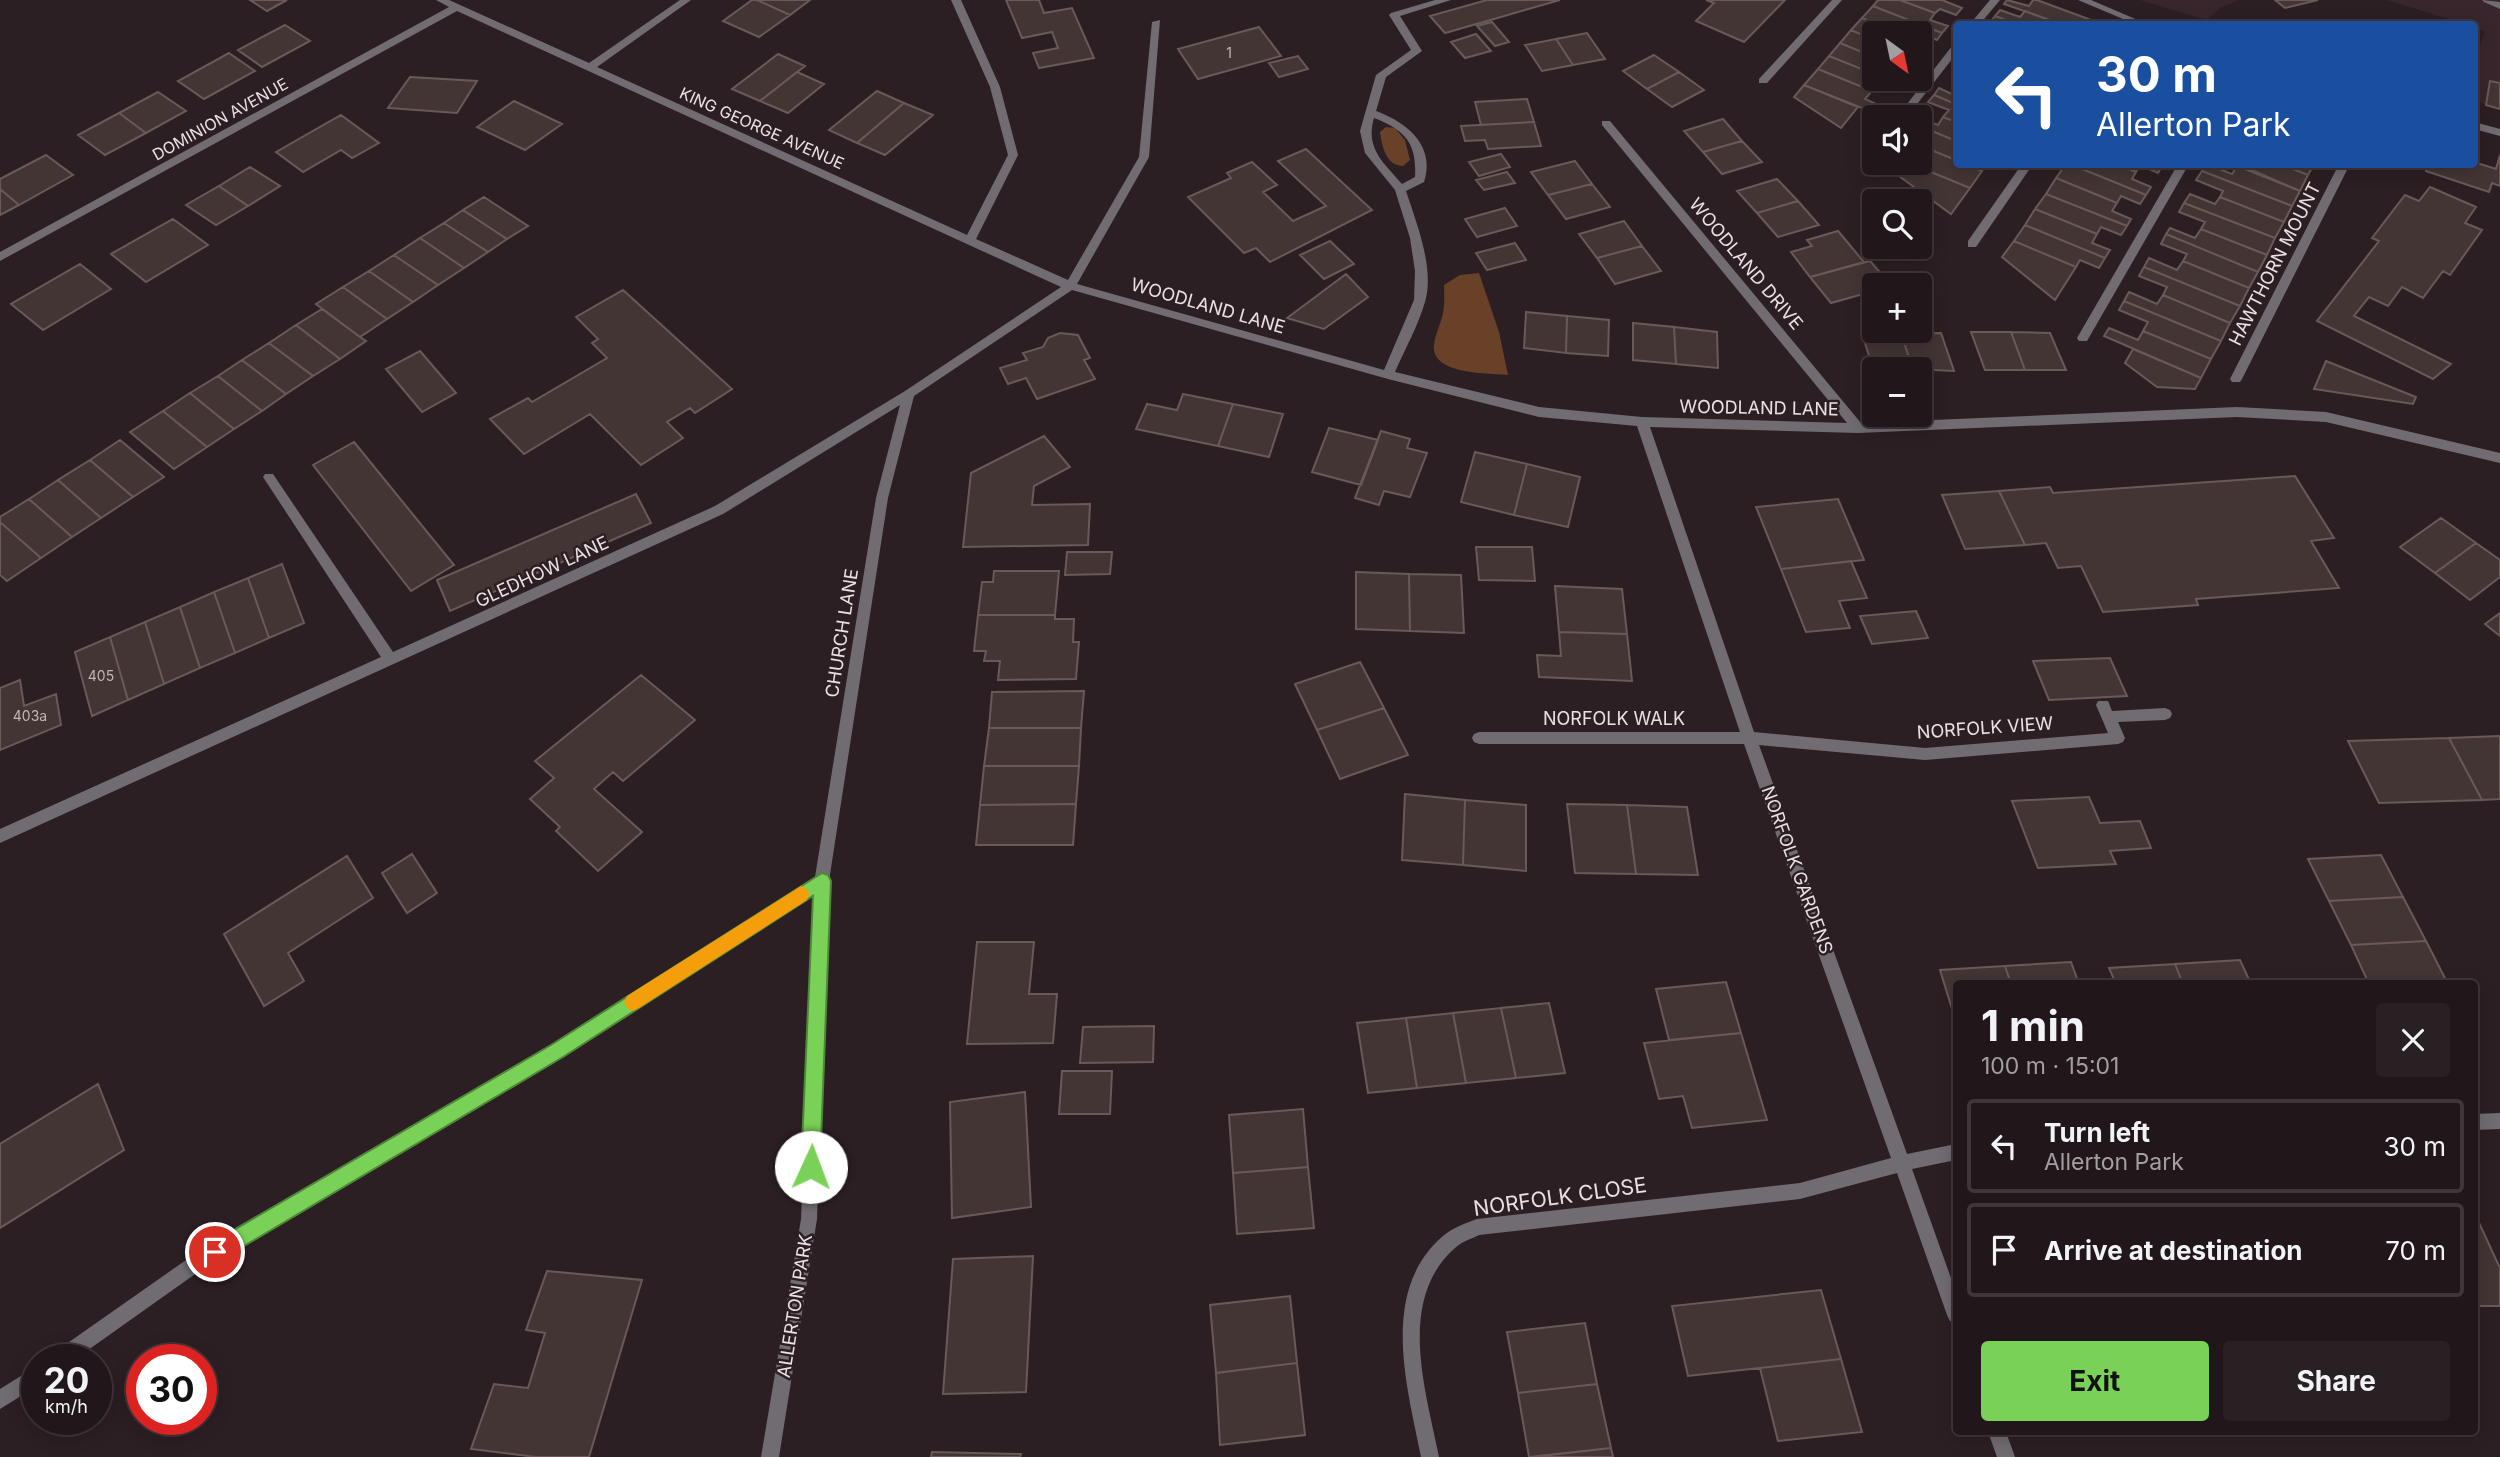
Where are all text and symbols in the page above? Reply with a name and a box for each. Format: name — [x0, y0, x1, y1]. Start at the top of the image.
north arrow — [1862, 21, 1932, 91]
map controls — [1862, 21, 1932, 427]
house number: 1 — [1226, 44, 1232, 61]
text: 30 m — [2096, 45, 2217, 104]
icon: left — [1981, 49, 2072, 140]
street label: DOMINION AVENUE — [149, 73, 291, 165]
street label: KING GEORGE AVENUE — [677, 83, 847, 173]
button: sound — [1862, 105, 1932, 175]
text: Allerton Park — [2096, 105, 2291, 144]
street label: HAWTHORN MOUNT — [2224, 179, 2325, 349]
button: search — [1862, 189, 1932, 259]
street label: WOODLAND DRIVE — [1685, 194, 1807, 334]
street label: WOODLAND LANE — [1129, 273, 1288, 338]
button: + — [1862, 273, 1932, 343]
button: − — [1862, 357, 1932, 427]
street label: WOODLAND LANE — [1679, 396, 1839, 419]
street label: GLEDHOW LANE — [472, 532, 612, 612]
street label: CHURCH LANE — [821, 567, 862, 699]
house number: 405 — [88, 667, 114, 684]
house number: 403a — [13, 707, 47, 724]
street label: NORFOLK WALK — [1543, 708, 1685, 729]
street label: NORFOLK VIEW — [1916, 712, 2054, 743]
street label: NORFOLK GARDENS — [1757, 783, 1838, 956]
text: 1 min — [1981, 1000, 2085, 1051]
button: close — [2376, 1003, 2450, 1077]
text: 100 m · 15:01 — [1981, 1052, 2119, 1080]
text: Turn left — [2044, 1117, 2150, 1148]
icon: left — [1985, 1127, 2023, 1165]
position arrow — [774, 1130, 848, 1204]
text: 30 m — [2383, 1131, 2446, 1162]
text: Allerton Park — [2044, 1148, 2184, 1176]
street label: NORFOLK CLOSE — [1472, 1172, 1648, 1221]
pin — [185, 1222, 245, 1282]
icon: arrive — [1985, 1231, 2023, 1269]
icon: arrive — [196, 1233, 234, 1271]
street label: ALLERTON PARK — [773, 1233, 816, 1379]
text: Arrive at destination — [2044, 1235, 2303, 1266]
text: 70 m — [2385, 1235, 2446, 1266]
button: Exit — [1981, 1341, 2209, 1421]
button: Share — [2223, 1341, 2450, 1421]
speed limit sign: 30 — [126, 1344, 217, 1435]
text: 20 — [44, 1359, 89, 1401]
text: km/h — [45, 1396, 88, 1417]

